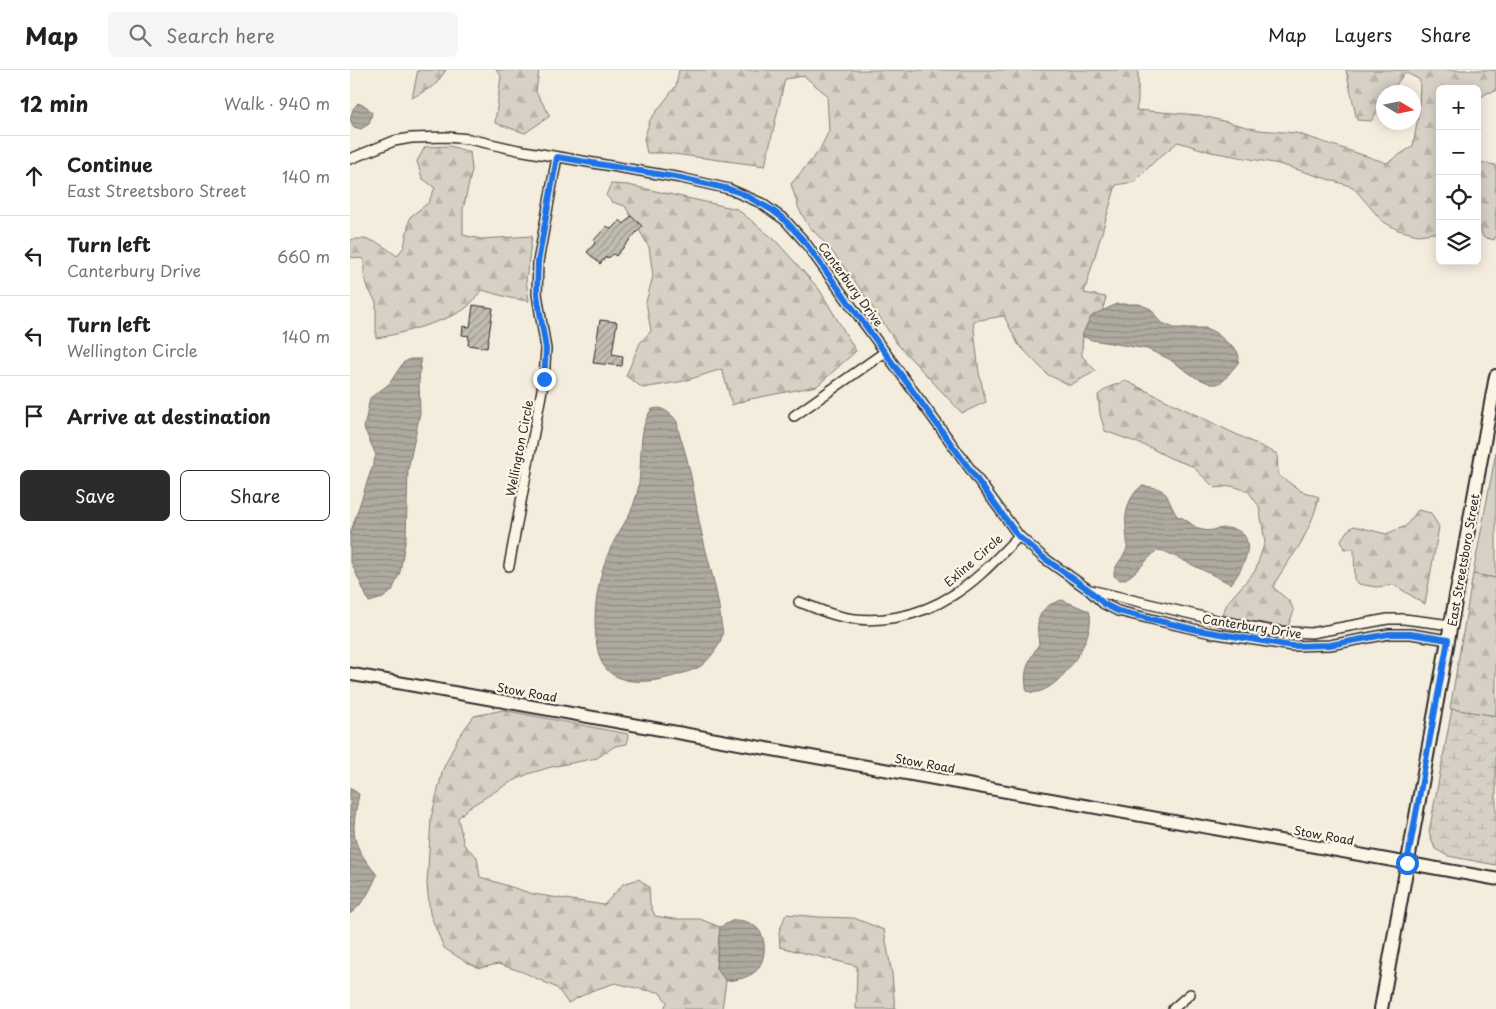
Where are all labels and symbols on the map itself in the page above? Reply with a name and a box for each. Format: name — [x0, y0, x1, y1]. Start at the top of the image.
north arrow — [1376, 85, 1421, 130]
street label: Canterbury Drive — [814, 238, 888, 330]
route end — [533, 368, 556, 391]
street label: Wellington Circle — [501, 398, 537, 498]
street label: East Streetsboro Street — [1442, 492, 1484, 628]
street label: Exline Circle — [940, 529, 1006, 591]
street label: Canterbury Drive — [1201, 609, 1303, 643]
street label: Stow Road — [495, 678, 559, 706]
street label: Stow Road — [893, 749, 957, 777]
street label: Stow Road — [1292, 821, 1356, 849]
route start — [1396, 852, 1419, 875]

